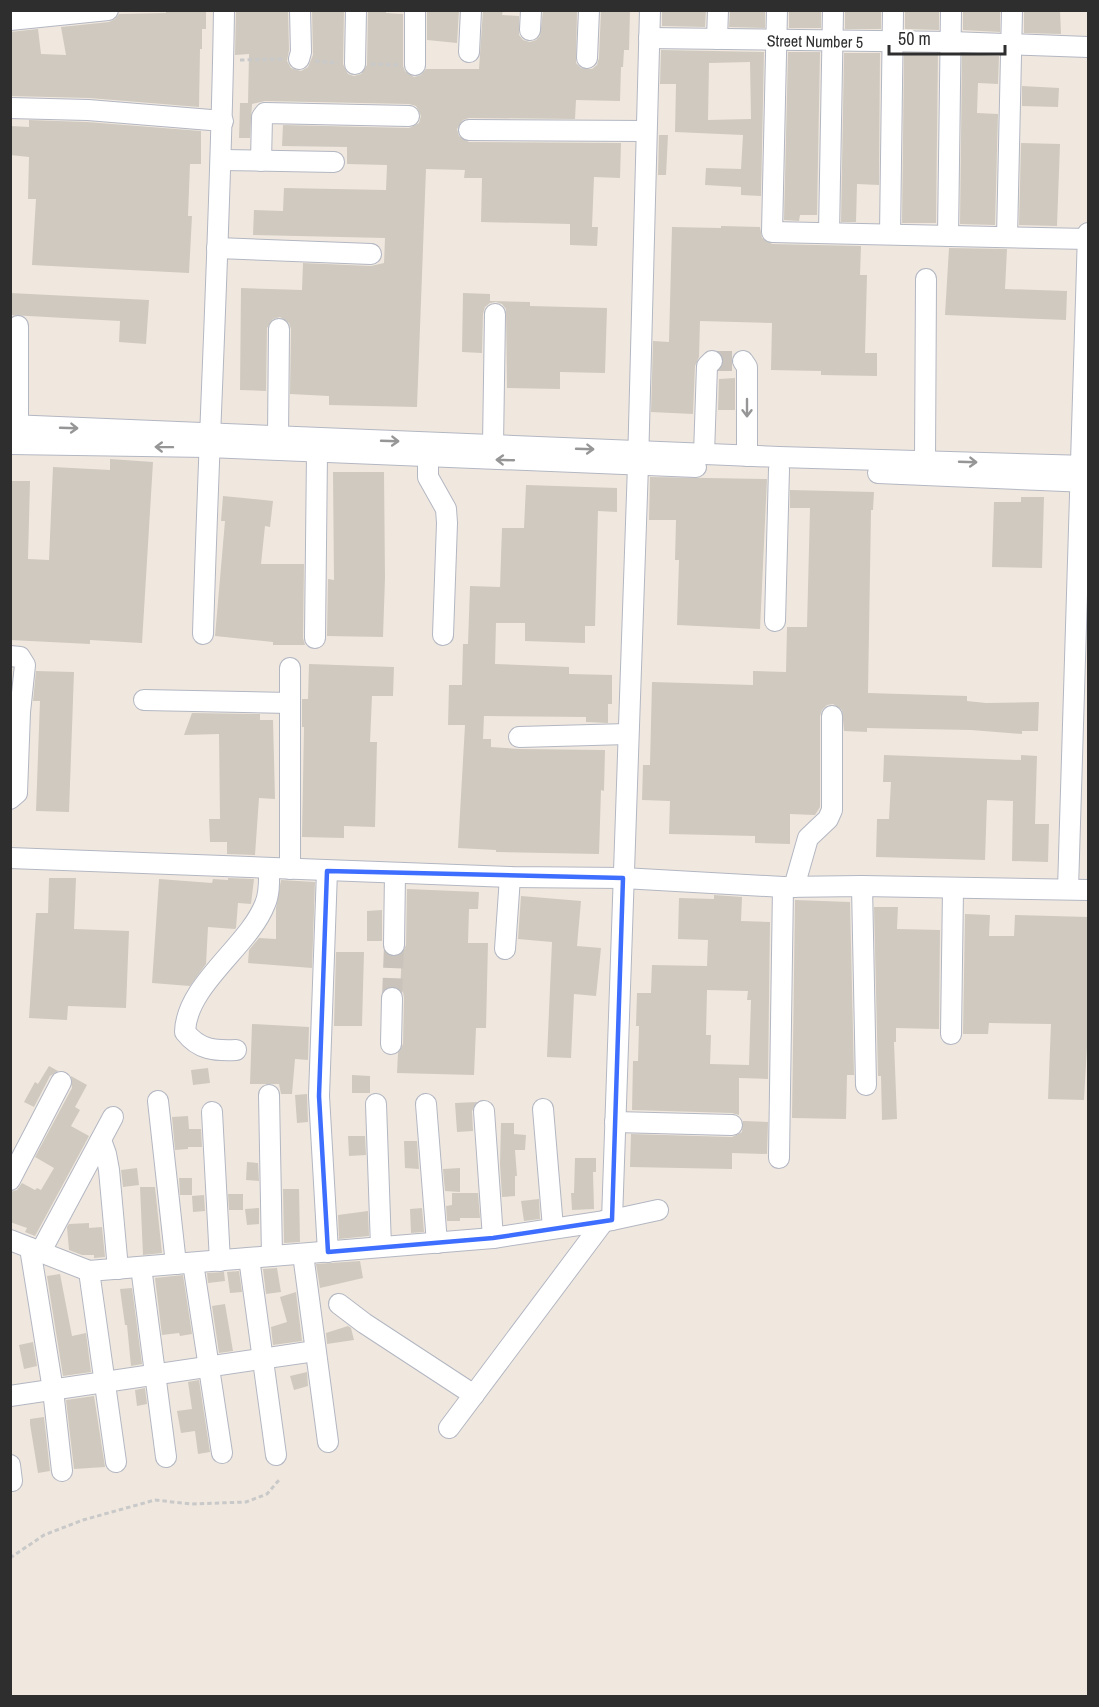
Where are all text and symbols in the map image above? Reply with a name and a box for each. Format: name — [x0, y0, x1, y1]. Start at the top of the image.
scale bar — [889, 18, 1004, 56]
text: 50 m — [898, 26, 931, 51]
street label: Street Number 5 — [767, 29, 863, 53]
one-way arrow — [741, 397, 753, 417]
one-way arrow — [58, 422, 78, 433]
one-way arrow — [379, 435, 399, 447]
one-way arrow — [154, 441, 174, 453]
one-way arrow — [574, 444, 594, 455]
one-way arrow — [496, 455, 516, 466]
one-way arrow — [958, 457, 978, 468]

